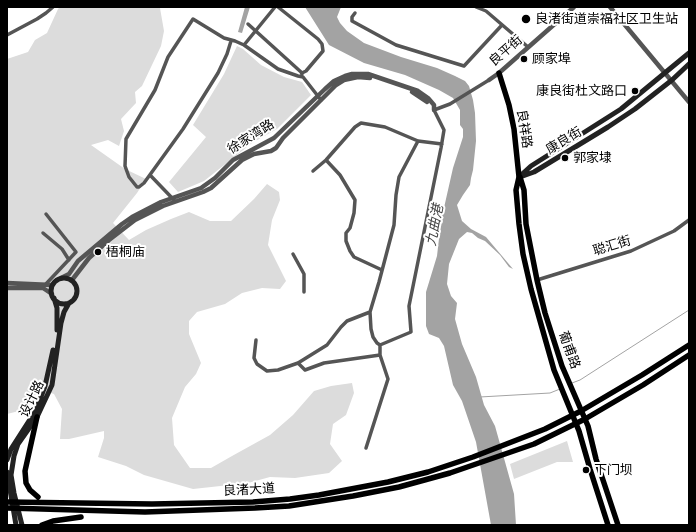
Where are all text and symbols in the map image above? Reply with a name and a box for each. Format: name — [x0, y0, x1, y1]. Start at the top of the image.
place label: 良渚街道崇福社区卫生站 — [535, 11, 678, 27]
marker: 良渚街道崇福社区卫生站 — [520, 13, 532, 25]
street label: 良平街 — [486, 32, 526, 70]
place label: 顾家埠 — [532, 51, 571, 67]
marker: 顾家埠 — [519, 54, 529, 64]
place label: 康良街杜文路口 — [536, 83, 627, 99]
marker: 康良街杜文路口 — [630, 86, 640, 96]
street label: 良祥路 — [513, 109, 535, 149]
street label: 徐家湾路 — [225, 117, 277, 157]
street label: 康良街 — [543, 124, 585, 158]
place label: 郭家埭 — [573, 150, 612, 166]
marker: 郭家埭 — [560, 153, 570, 163]
water label: 九曲港 — [423, 203, 447, 247]
street label: 聪汇街 — [591, 233, 633, 259]
place label: 梧桐庙 — [106, 244, 145, 260]
marker: 梧桐庙 — [93, 247, 103, 257]
street label: 葡甫路 — [555, 329, 583, 371]
street label: 设计路 — [16, 378, 48, 420]
place label: 下门坝 — [594, 462, 633, 478]
marker: 下门坝 — [581, 465, 591, 475]
street label: 良渚大道 — [223, 481, 275, 499]

